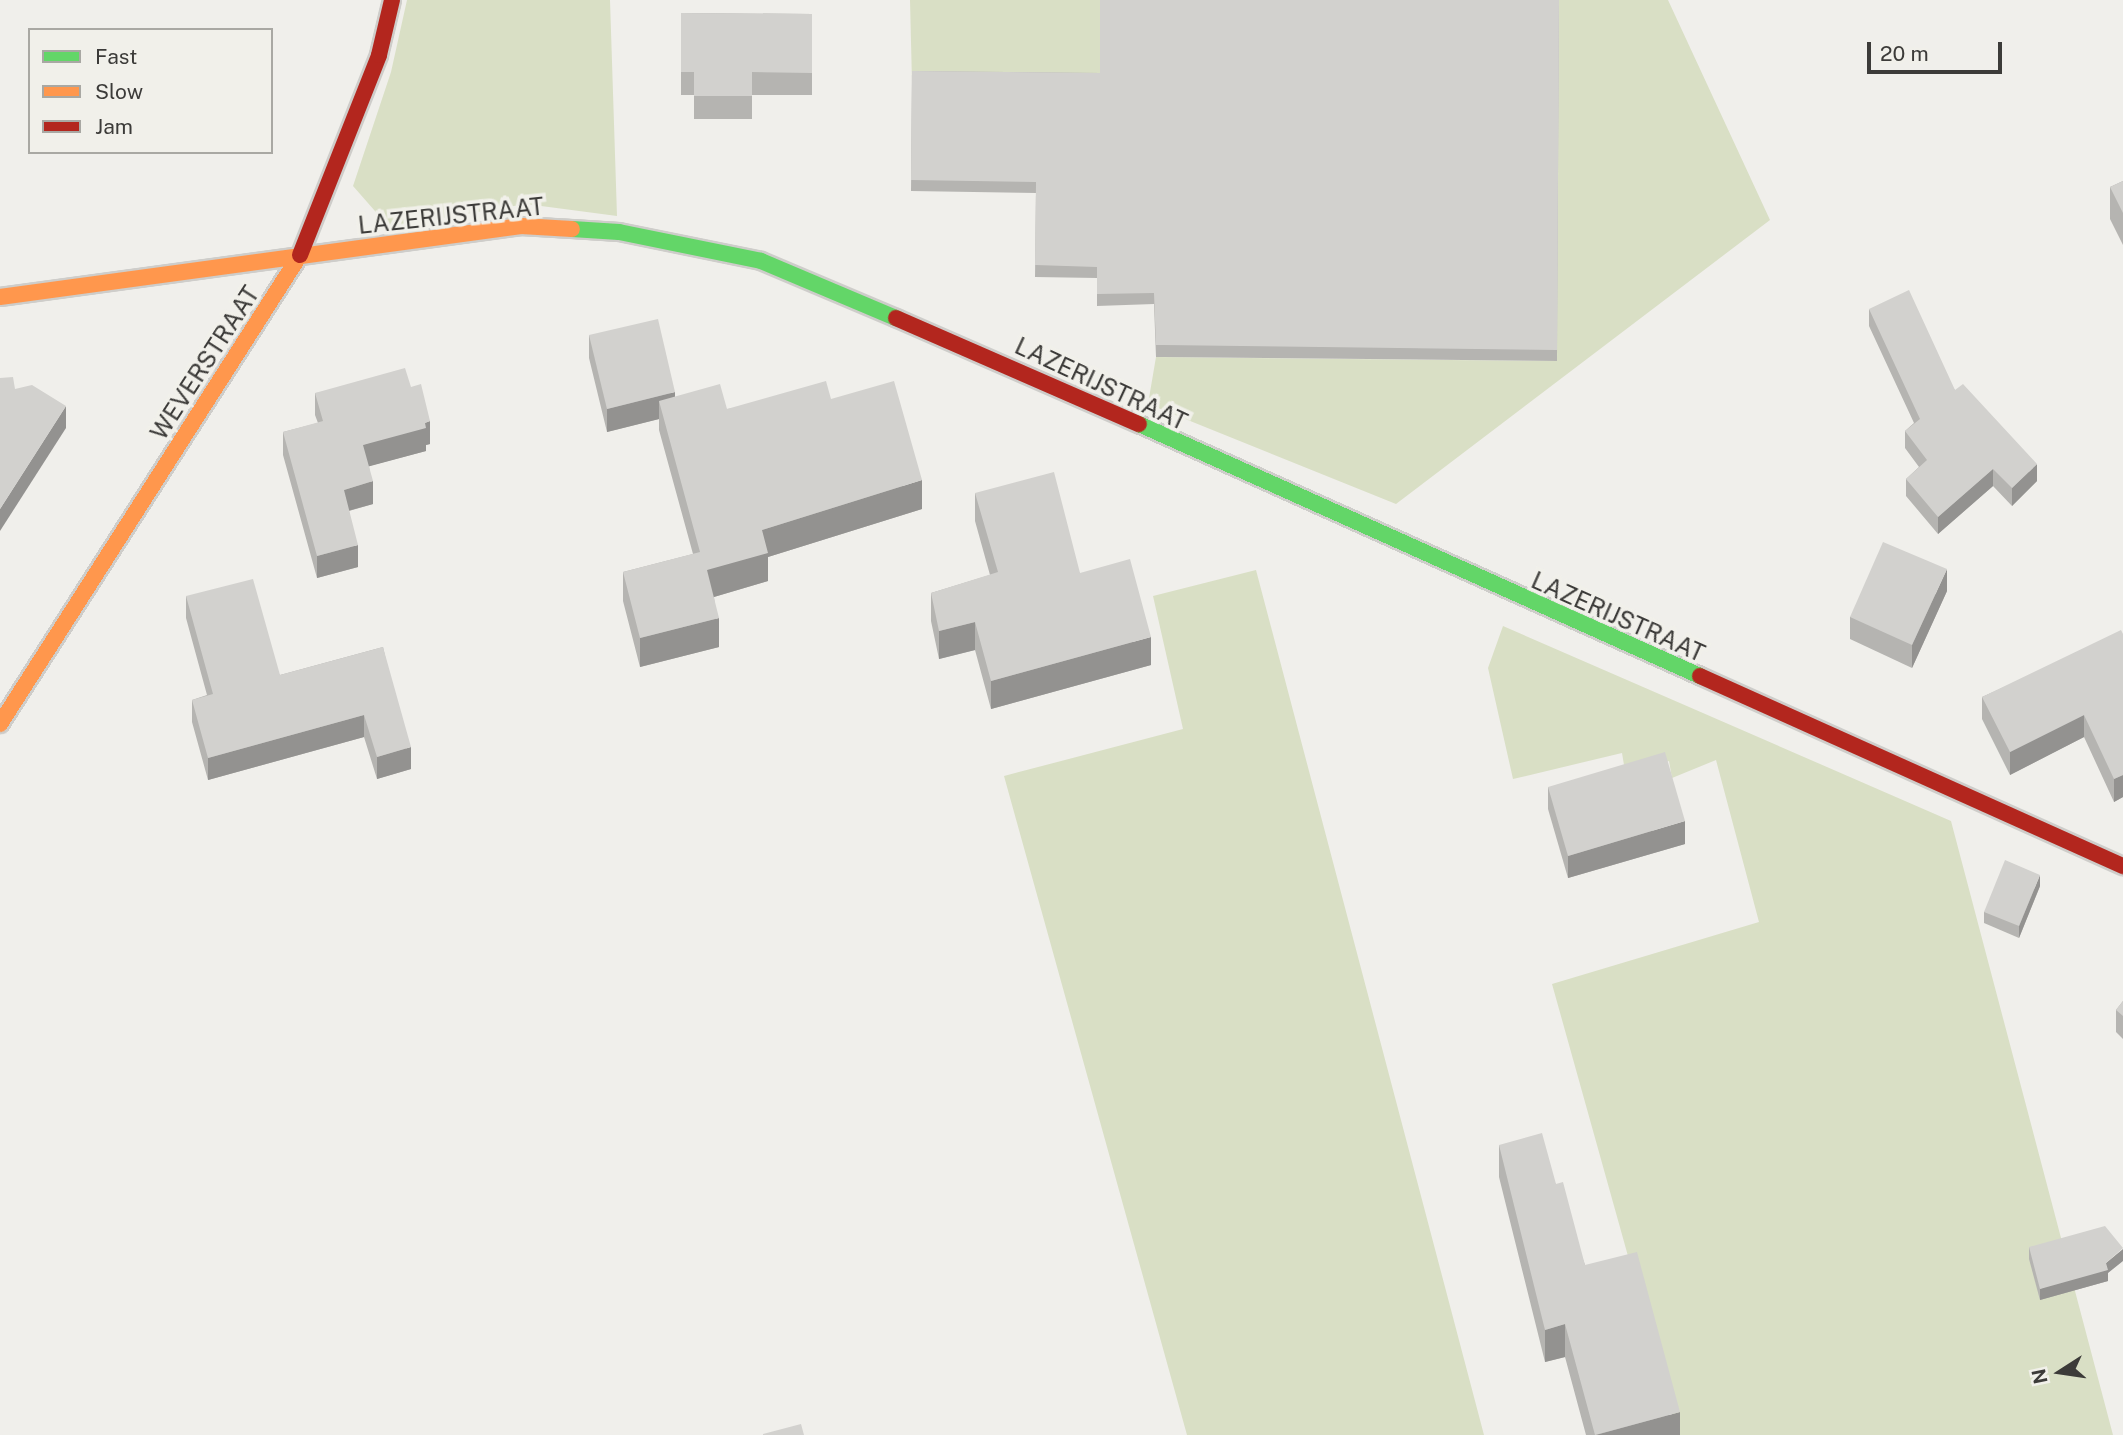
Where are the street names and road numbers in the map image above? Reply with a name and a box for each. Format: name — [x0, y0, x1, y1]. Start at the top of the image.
street label: LAZERIJSTRAAT — [357, 192, 545, 240]
street label: WEVERSTRAAT — [145, 281, 265, 445]
street label: LAZERIJSTRAAT — [1010, 331, 1192, 437]
street label: LAZERIJSTRAAT — [1527, 566, 1709, 668]

